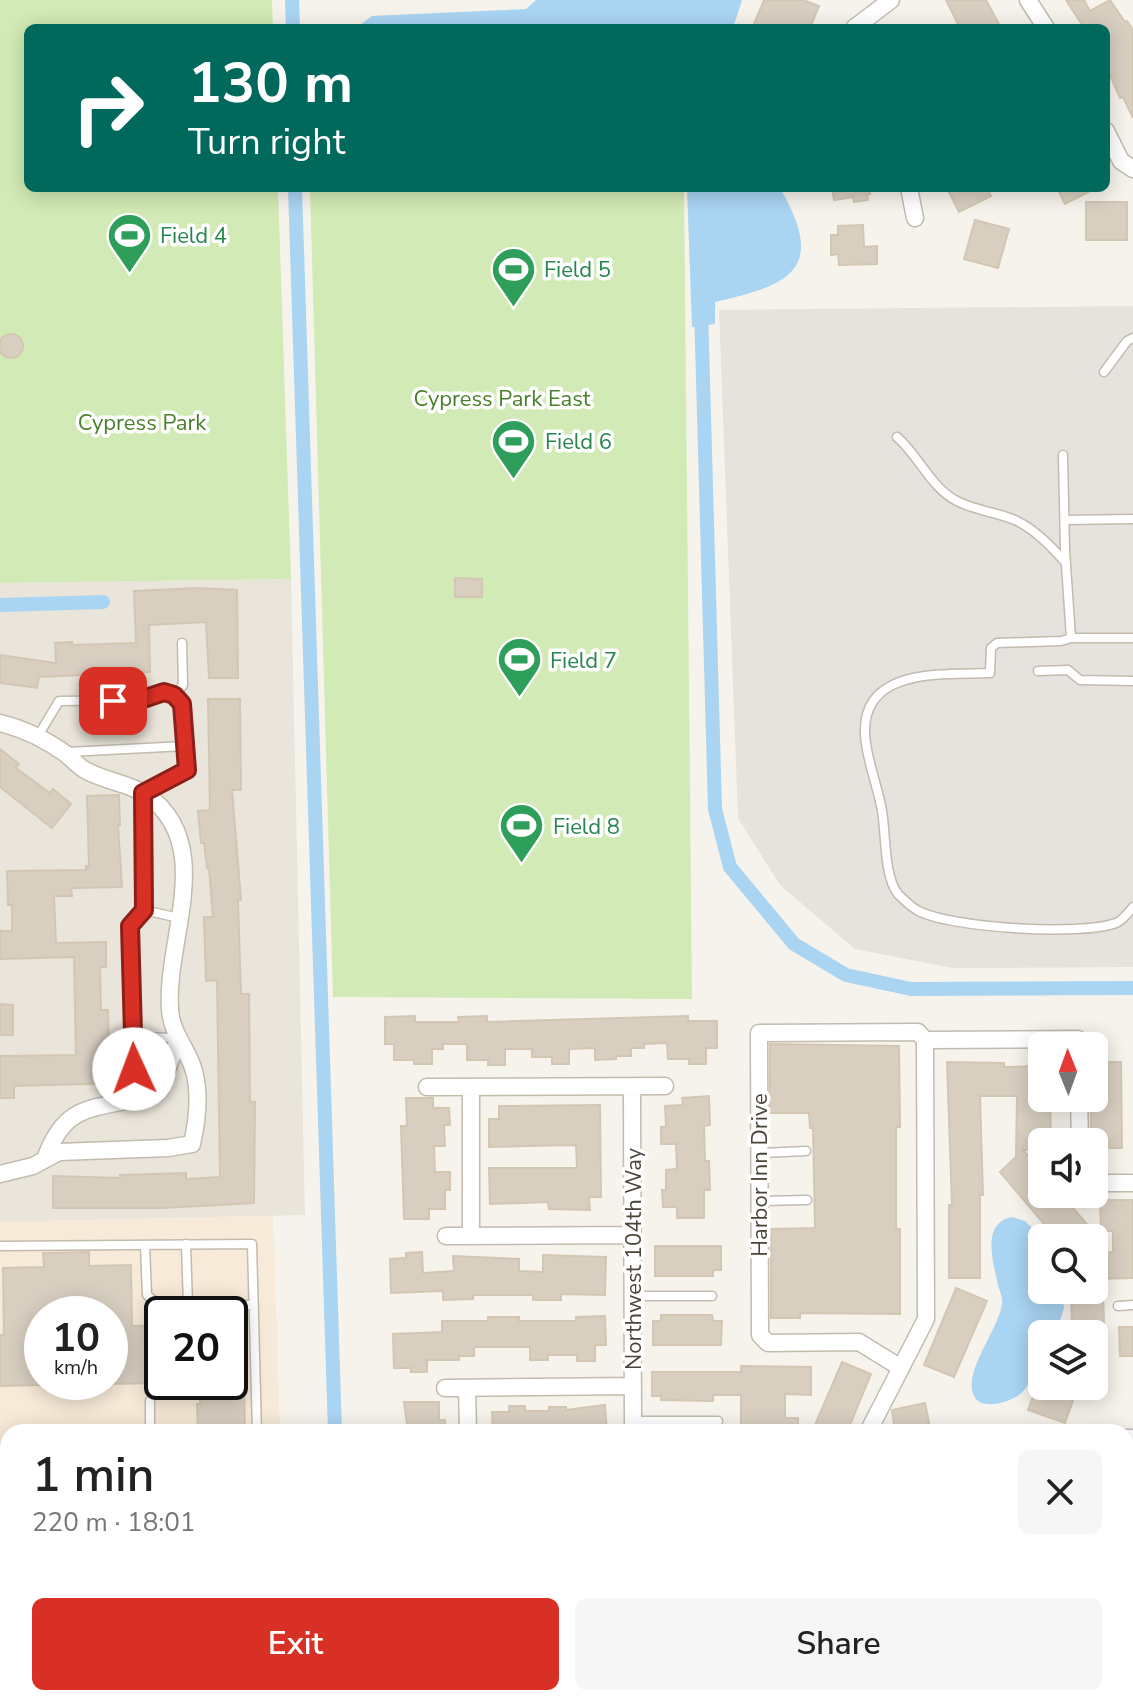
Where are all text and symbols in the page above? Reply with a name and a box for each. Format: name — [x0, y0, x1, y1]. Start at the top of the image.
text: 130 m — [188, 45, 353, 122]
icon: right — [56, 56, 160, 160]
text: Turn right — [188, 118, 345, 167]
sports icon: Field 4 — [105, 211, 153, 274]
place label: Field 4 — [160, 221, 227, 251]
sports icon: Field 5 — [489, 245, 537, 308]
place label: Field 5 — [544, 255, 611, 285]
park label: Cypress Park East — [414, 384, 591, 414]
park label: Cypress Park — [78, 408, 207, 438]
sports icon: Field 6 — [490, 417, 538, 480]
place label: Field 6 — [545, 427, 612, 457]
sports icon: Field 7 — [495, 636, 543, 699]
place label: Field 7 — [550, 646, 617, 676]
pin — [79, 667, 147, 735]
icon: arrive — [91, 679, 135, 723]
sports icon: Field 8 — [498, 802, 546, 865]
place label: Field 8 — [553, 812, 620, 842]
position arrow — [92, 1027, 176, 1111]
north arrow — [1028, 1032, 1108, 1112]
map controls — [1028, 1032, 1108, 1400]
street label: Harbor Inn Drive — [745, 1093, 775, 1257]
button: sound — [1028, 1128, 1108, 1208]
street label: Northwest 104th Way — [619, 1147, 649, 1370]
button: search — [1028, 1224, 1108, 1304]
speed limit sign: 20 — [144, 1296, 248, 1400]
text: 10 — [52, 1311, 100, 1365]
button: layers — [1028, 1320, 1108, 1400]
text: km/h — [54, 1354, 98, 1381]
text: 1 min — [32, 1442, 154, 1508]
button: close — [1018, 1450, 1102, 1534]
text: 220 m · 18:01 — [32, 1505, 195, 1540]
button: Exit — [32, 1598, 559, 1690]
button: Share — [575, 1598, 1102, 1690]

